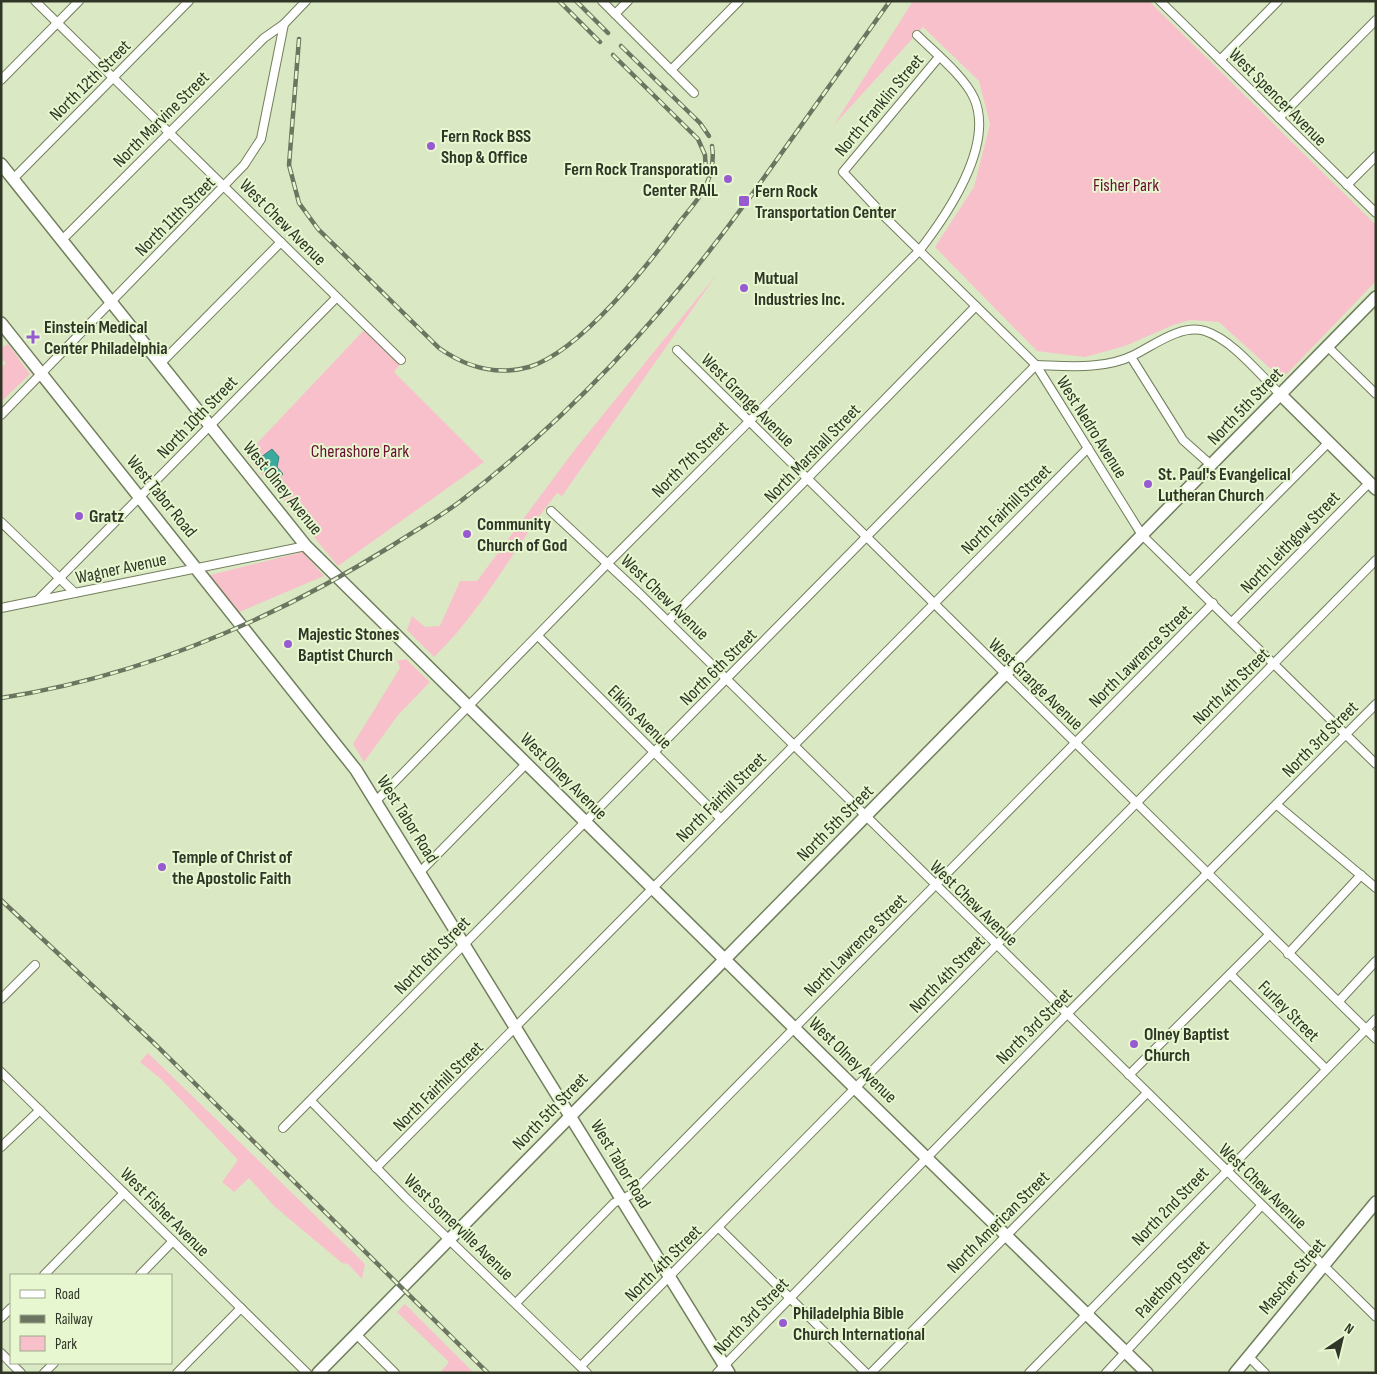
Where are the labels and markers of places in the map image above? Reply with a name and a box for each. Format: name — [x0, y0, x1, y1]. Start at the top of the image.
place label: Fern Rock BSS Shop & Office — [441, 126, 531, 168]
marker: Fern Rock BSS Shop & Office — [425, 140, 437, 152]
place label: Fern Rock Transporation Center RAIL — [564, 159, 718, 201]
marker: Fern Rock Transporation Center RAIL — [722, 173, 734, 185]
place label: Fern Rock Transportation Center — [755, 181, 897, 223]
marker: Fern Rock Transportation Center — [737, 194, 751, 208]
place label: Mutual Industries Inc. — [754, 268, 845, 310]
marker: Mutual Industries Inc. — [738, 282, 750, 294]
place label: Einstein Medical Center Philadelphia — [44, 317, 168, 359]
marker: Einstein Medical Center Philadelphia — [26, 330, 40, 344]
place label: St. Paul's Evangelical Lutheran Church — [1158, 464, 1291, 506]
marker: St. Paul's Evangelical Lutheran Church — [1142, 478, 1154, 490]
place label: Gratz — [89, 506, 124, 527]
marker: Gratz — [73, 510, 85, 522]
place label: Community Church of God — [477, 514, 567, 556]
marker: Community Church of God — [461, 528, 473, 540]
place label: Majestic Stones Baptist Church — [298, 624, 399, 666]
marker: Majestic Stones Baptist Church — [282, 638, 294, 650]
place label: Temple of Christ of the Apostolic Faith — [172, 847, 292, 889]
marker: Temple of Christ of the Apostolic Faith — [156, 861, 168, 873]
place label: Olney Baptist Church — [1144, 1024, 1229, 1066]
marker: Olney Baptist Church — [1128, 1038, 1140, 1050]
place label: Philadelphia Bible Church International — [793, 1303, 925, 1345]
marker: Philadelphia Bible Church International — [777, 1317, 789, 1329]

